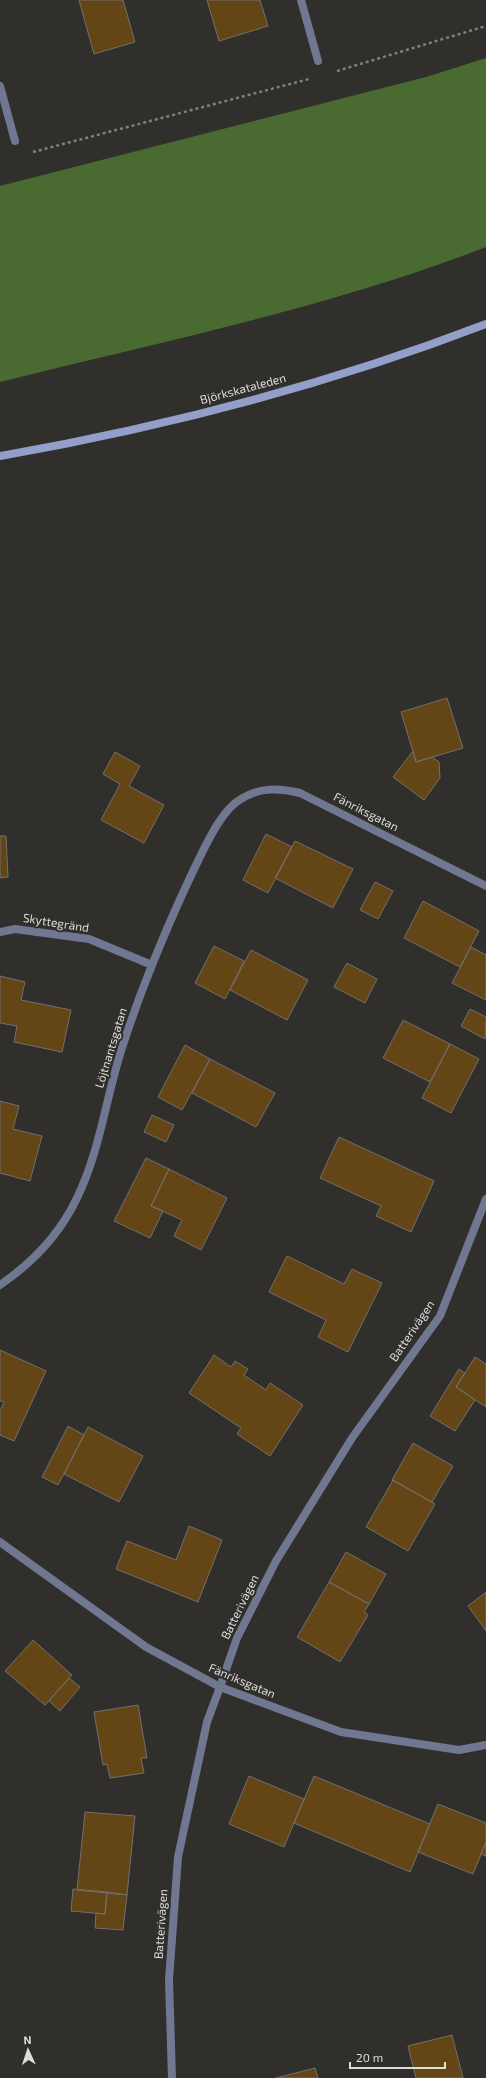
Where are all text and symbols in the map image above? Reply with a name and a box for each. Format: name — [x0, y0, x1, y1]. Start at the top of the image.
street label: Björkskataleden — [198, 370, 288, 407]
street label: Fänriksgatan — [332, 789, 401, 833]
street label: Skyttegränd — [22, 910, 90, 934]
street label: Löjtnantsgatan — [91, 1006, 130, 1090]
street label: Batterivägen — [386, 1297, 437, 1364]
street label: Batterivägen — [217, 1572, 261, 1641]
street label: Fänriksgatan — [207, 1660, 278, 1700]
street label: Batterivägen — [151, 1888, 169, 1960]
north arrow — [8, 2030, 48, 2070]
text: N — [23, 2033, 32, 2046]
scale bar — [350, 2044, 445, 2070]
text: 20 m — [356, 2050, 383, 2064]

